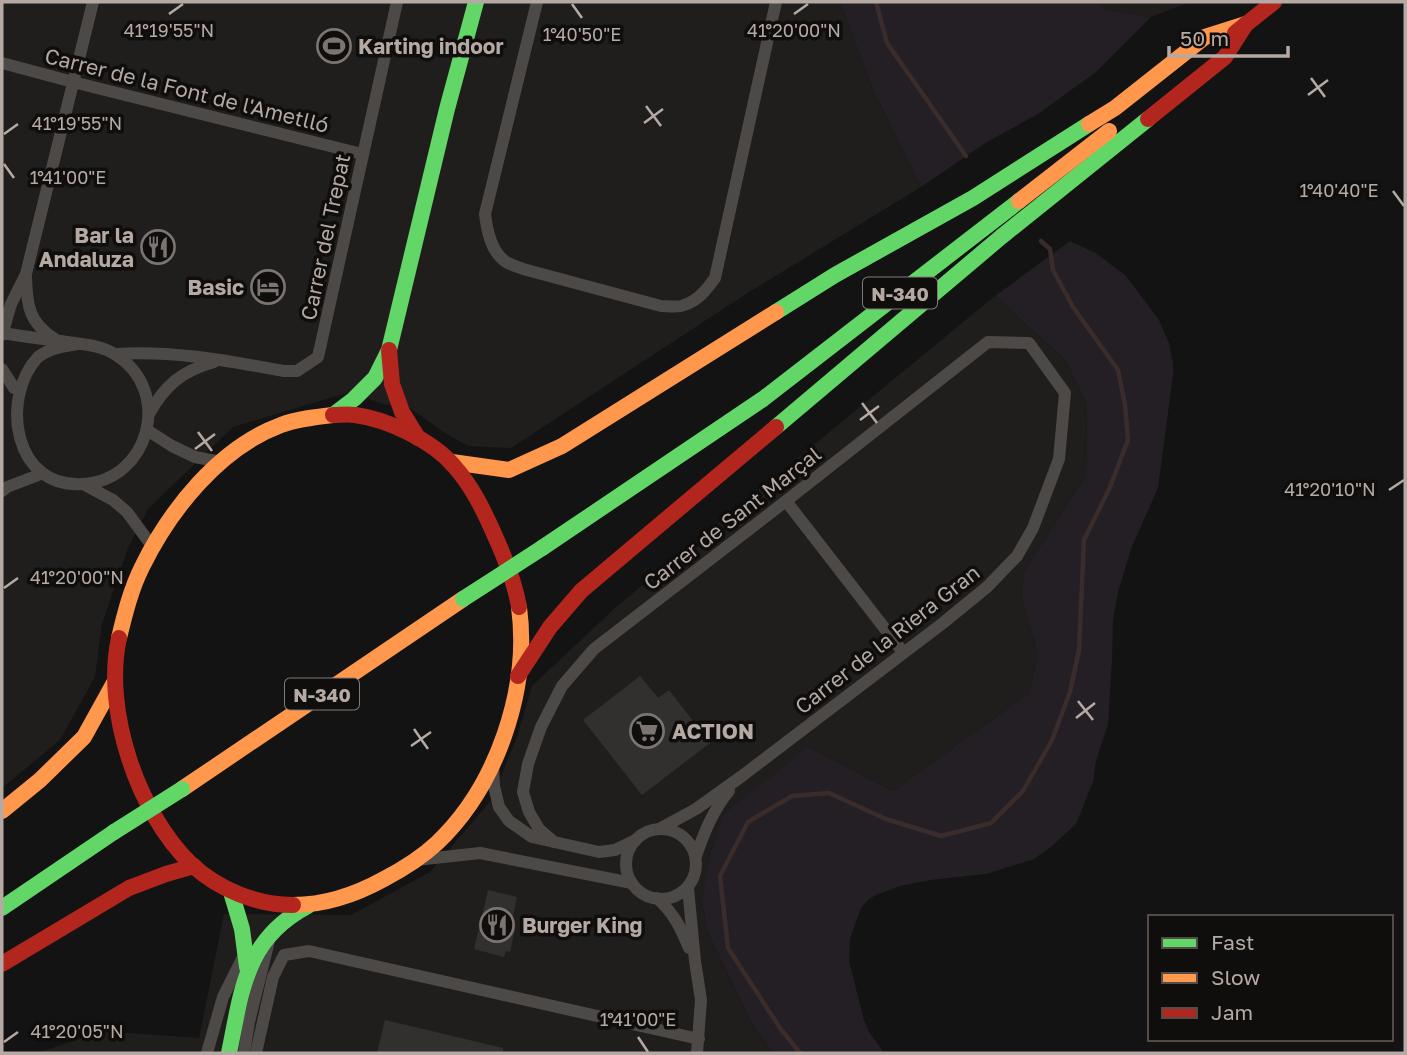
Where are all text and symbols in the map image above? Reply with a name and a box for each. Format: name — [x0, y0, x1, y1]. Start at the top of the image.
scale bar — [1169, 14, 1288, 58]
text: 41°19'55"N — [124, 19, 214, 41]
text: 41°20'00"N — [747, 19, 841, 41]
text: 1°40'50"E — [543, 23, 621, 45]
text: 50 m — [1180, 25, 1229, 51]
sports icon: Karting indoor — [315, 27, 353, 65]
place label: Karting indoor — [358, 33, 504, 59]
street label: Carrer de la Font de l'Ametlló — [42, 42, 332, 138]
text: 41°19'55"N — [32, 112, 122, 134]
street label: Carrer del Trepat — [295, 152, 355, 322]
text: 1°41'00"E — [30, 166, 106, 188]
text: 1°40'40"E — [1300, 179, 1378, 201]
place label: Bar la Andaluza — [39, 222, 134, 272]
restaurant icon: Bar la Andaluza — [139, 228, 177, 266]
hotel icon: Basic — [249, 268, 287, 306]
place label: Basic — [187, 274, 244, 300]
road number: N-340 — [863, 278, 937, 308]
street label: Carrer de Sant Marçal — [638, 441, 826, 595]
text: 41°20'10"N — [1284, 478, 1376, 500]
street label: Carrer de la Riera Gran — [790, 559, 984, 719]
text: 41°20'00"N — [30, 566, 124, 588]
road number: N-340 — [285, 678, 359, 709]
supermarket icon: ACTION — [628, 712, 666, 750]
place label: ACTION — [672, 718, 754, 744]
restaurant icon: Burger King — [478, 906, 516, 944]
place label: Burger King — [522, 912, 643, 938]
legend — [1148, 915, 1393, 1041]
text: Fast — [1211, 929, 1254, 955]
text: Slow — [1211, 964, 1260, 990]
text: Jam — [1211, 999, 1253, 1025]
text: 1°41'00"E — [600, 1008, 676, 1030]
text: 41°20'05"N — [30, 1020, 124, 1042]

